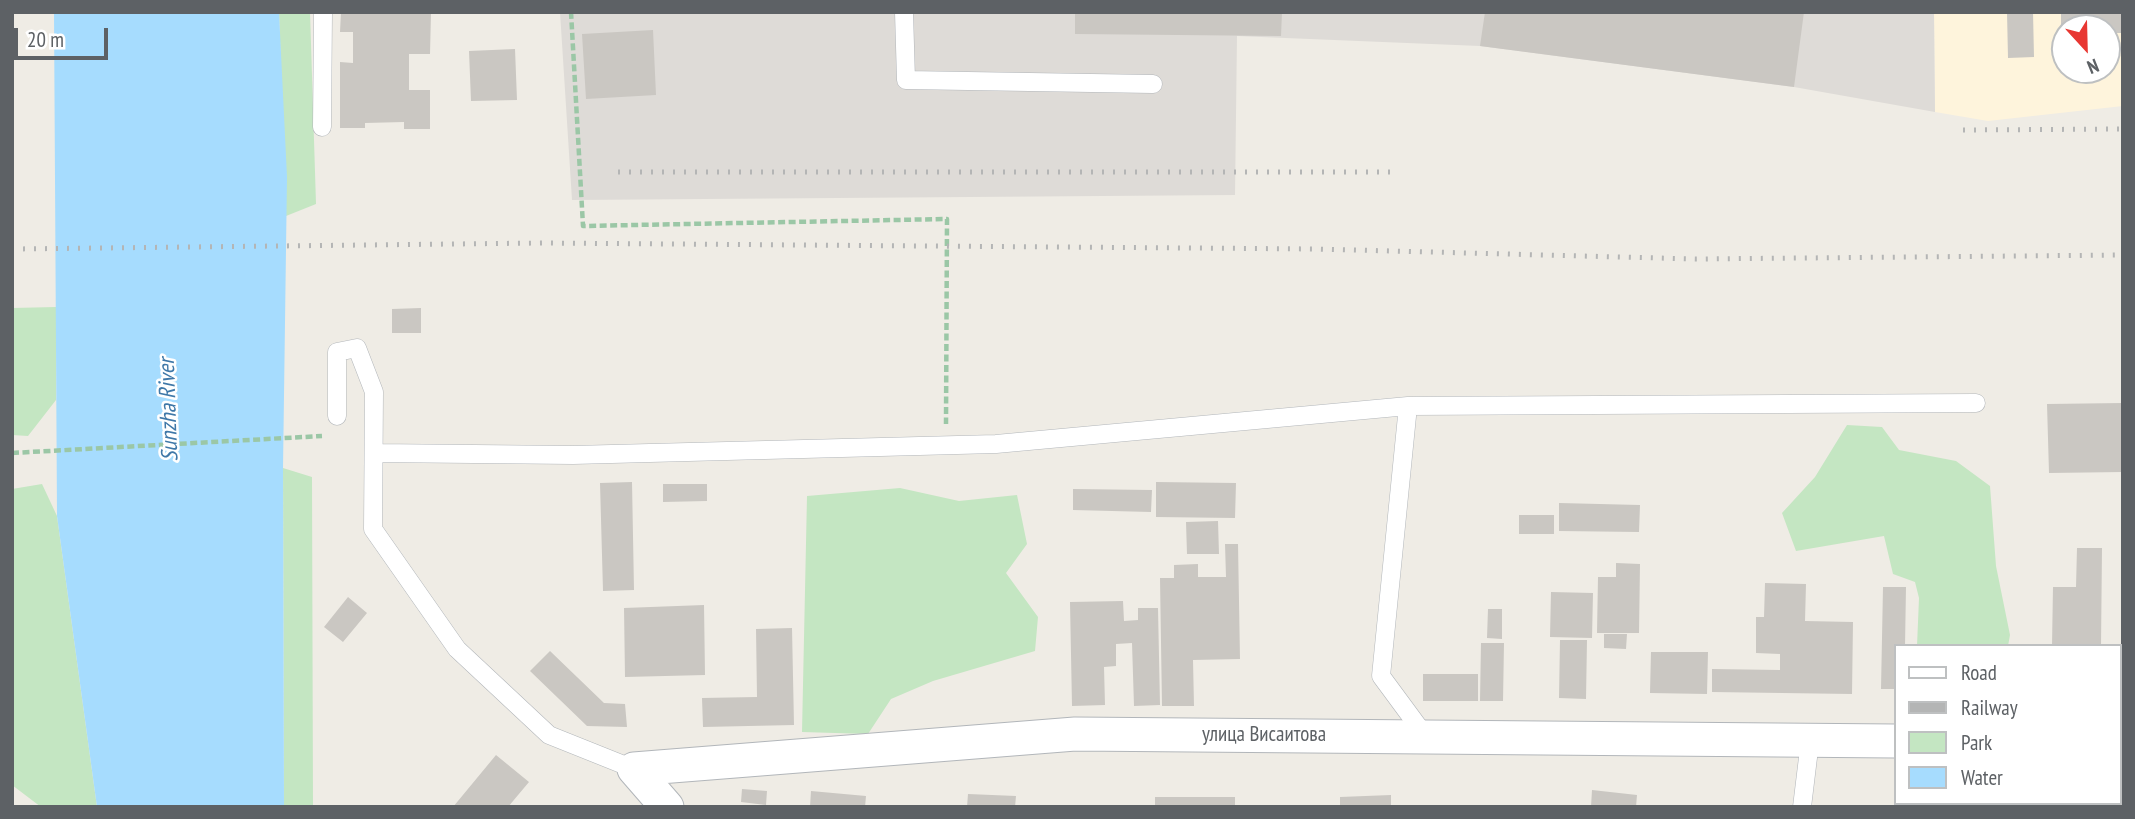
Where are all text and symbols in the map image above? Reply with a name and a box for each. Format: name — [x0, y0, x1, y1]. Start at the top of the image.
scale bar — [18, 14, 112, 58]
north arrow — [2051, 14, 2121, 84]
text: 20 m — [27, 26, 64, 53]
text: N — [2084, 54, 2102, 80]
water label: Sunzha River — [153, 358, 185, 462]
legend — [1894, 644, 2121, 805]
text: Road — [1961, 659, 1997, 686]
text: Railway — [1961, 694, 2018, 721]
street label: улица Висаитова — [1202, 722, 1326, 748]
text: Park — [1961, 729, 1992, 756]
text: Water — [1961, 764, 2003, 791]

